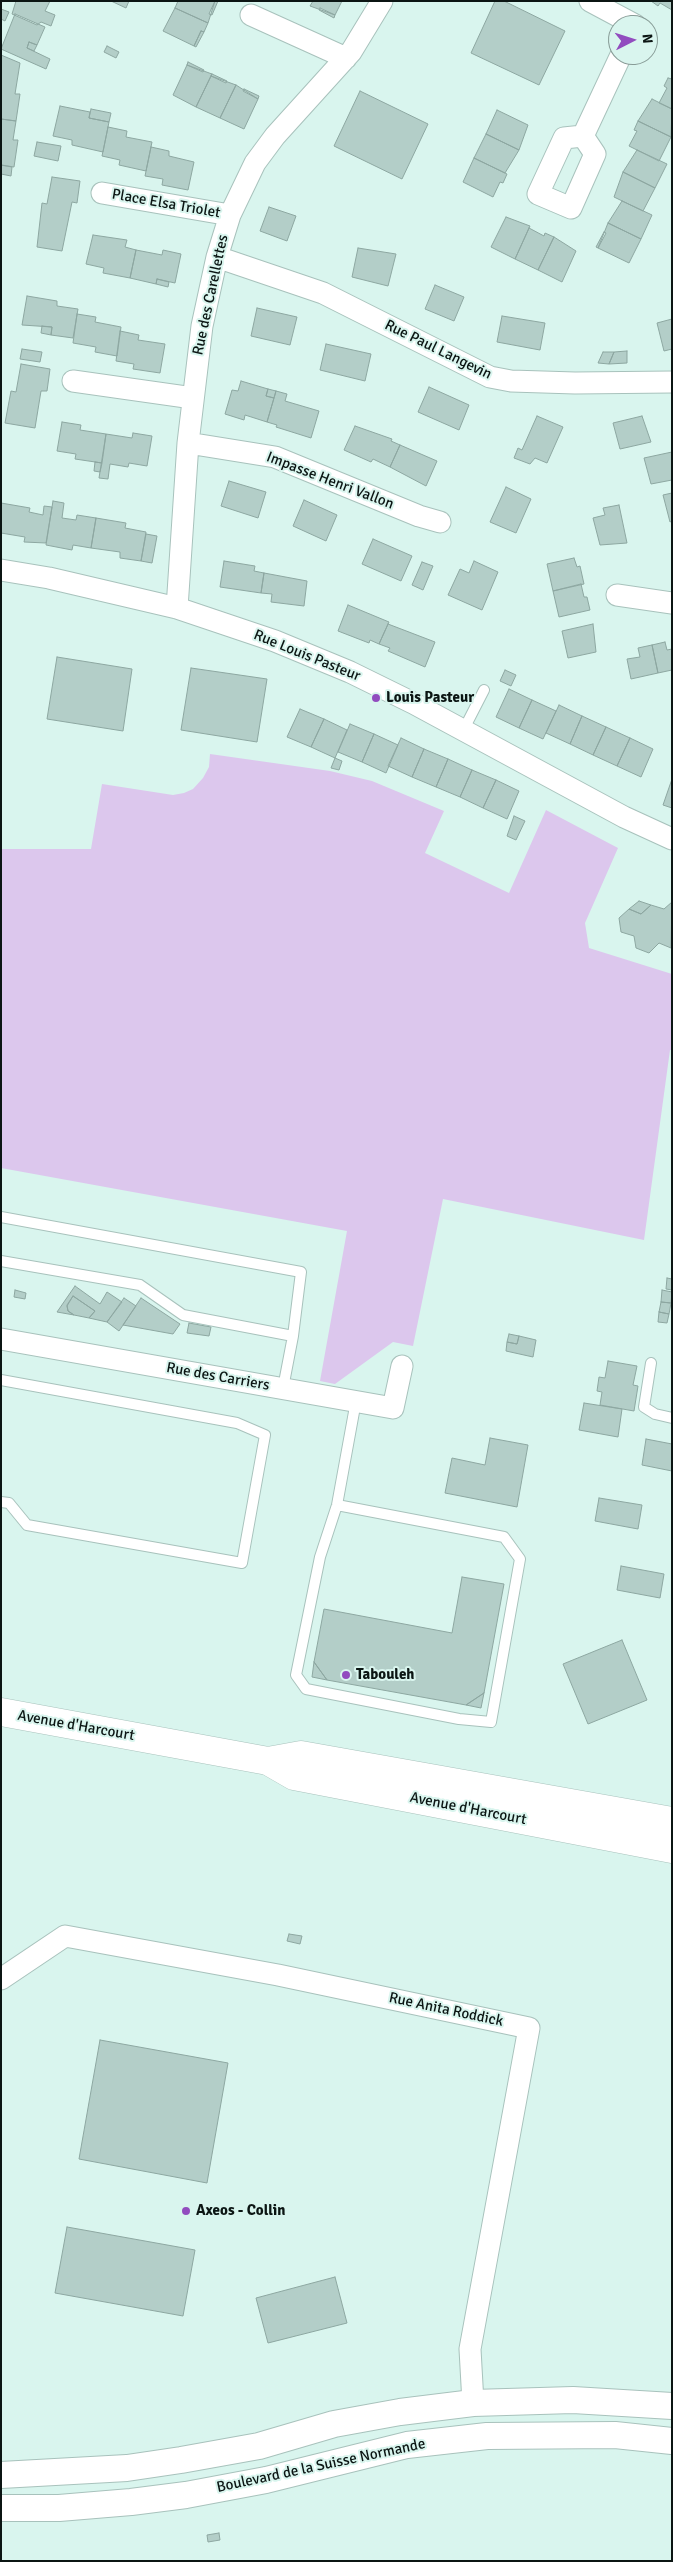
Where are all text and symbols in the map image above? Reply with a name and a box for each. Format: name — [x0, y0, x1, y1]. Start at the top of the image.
north arrow — [608, 15, 658, 65]
text: N — [639, 33, 656, 44]
street label: Place Elsa Triolet — [110, 186, 222, 222]
street label: Rue des Carellettes — [189, 233, 233, 357]
street label: Rue Paul Langevin — [381, 316, 495, 384]
street label: Impasse Henri Vallon — [264, 448, 396, 514]
street label: Rue Louis Pasteur — [251, 626, 363, 686]
place label: Louis Pasteur — [386, 689, 474, 707]
marker: Louis Pasteur — [370, 692, 382, 704]
street label: Rue des Carriers — [165, 1359, 271, 1395]
place label: Tabouleh — [356, 1666, 415, 1684]
marker: Tabouleh — [340, 1669, 352, 1681]
street label: Avenue d'Harcourt — [16, 1707, 136, 1745]
street label: Avenue d'Harcourt — [408, 1789, 528, 1829]
street label: Rue Anita Roddick — [387, 1989, 505, 2031]
place label: Axeos - Collin — [196, 2202, 285, 2220]
marker: Axeos - Collin — [180, 2205, 192, 2217]
street label: Boulevard de la Suisse Normande — [215, 2435, 427, 2497]

